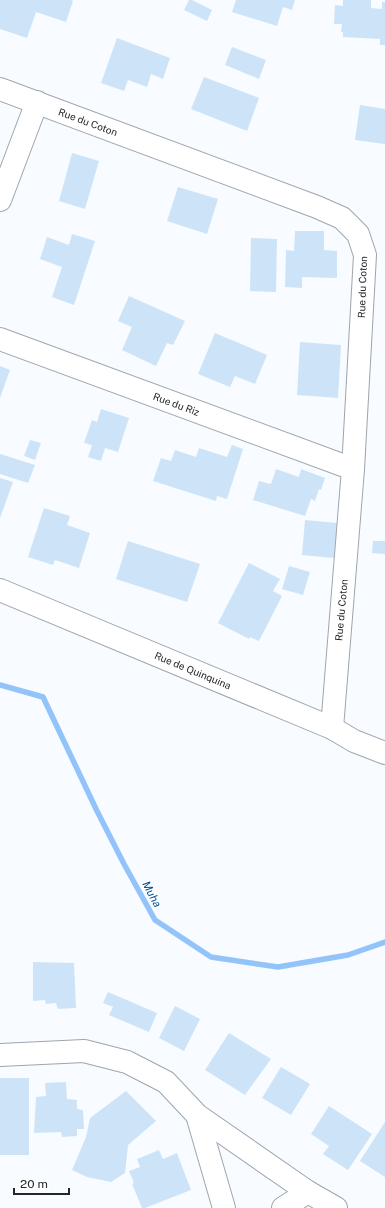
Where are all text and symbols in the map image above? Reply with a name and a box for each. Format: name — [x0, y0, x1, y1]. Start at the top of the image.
street label: Rue du Coton — [57, 105, 120, 138]
street label: Rue du Coton — [355, 256, 369, 318]
street label: Rue du Riz — [152, 390, 201, 418]
street label: Rue du Coton — [332, 578, 350, 641]
street label: Rue de Quinquina — [153, 649, 233, 691]
water label: Muha — [140, 879, 164, 909]
scale bar — [14, 1170, 69, 1196]
text: 20 m — [20, 1177, 48, 1191]

